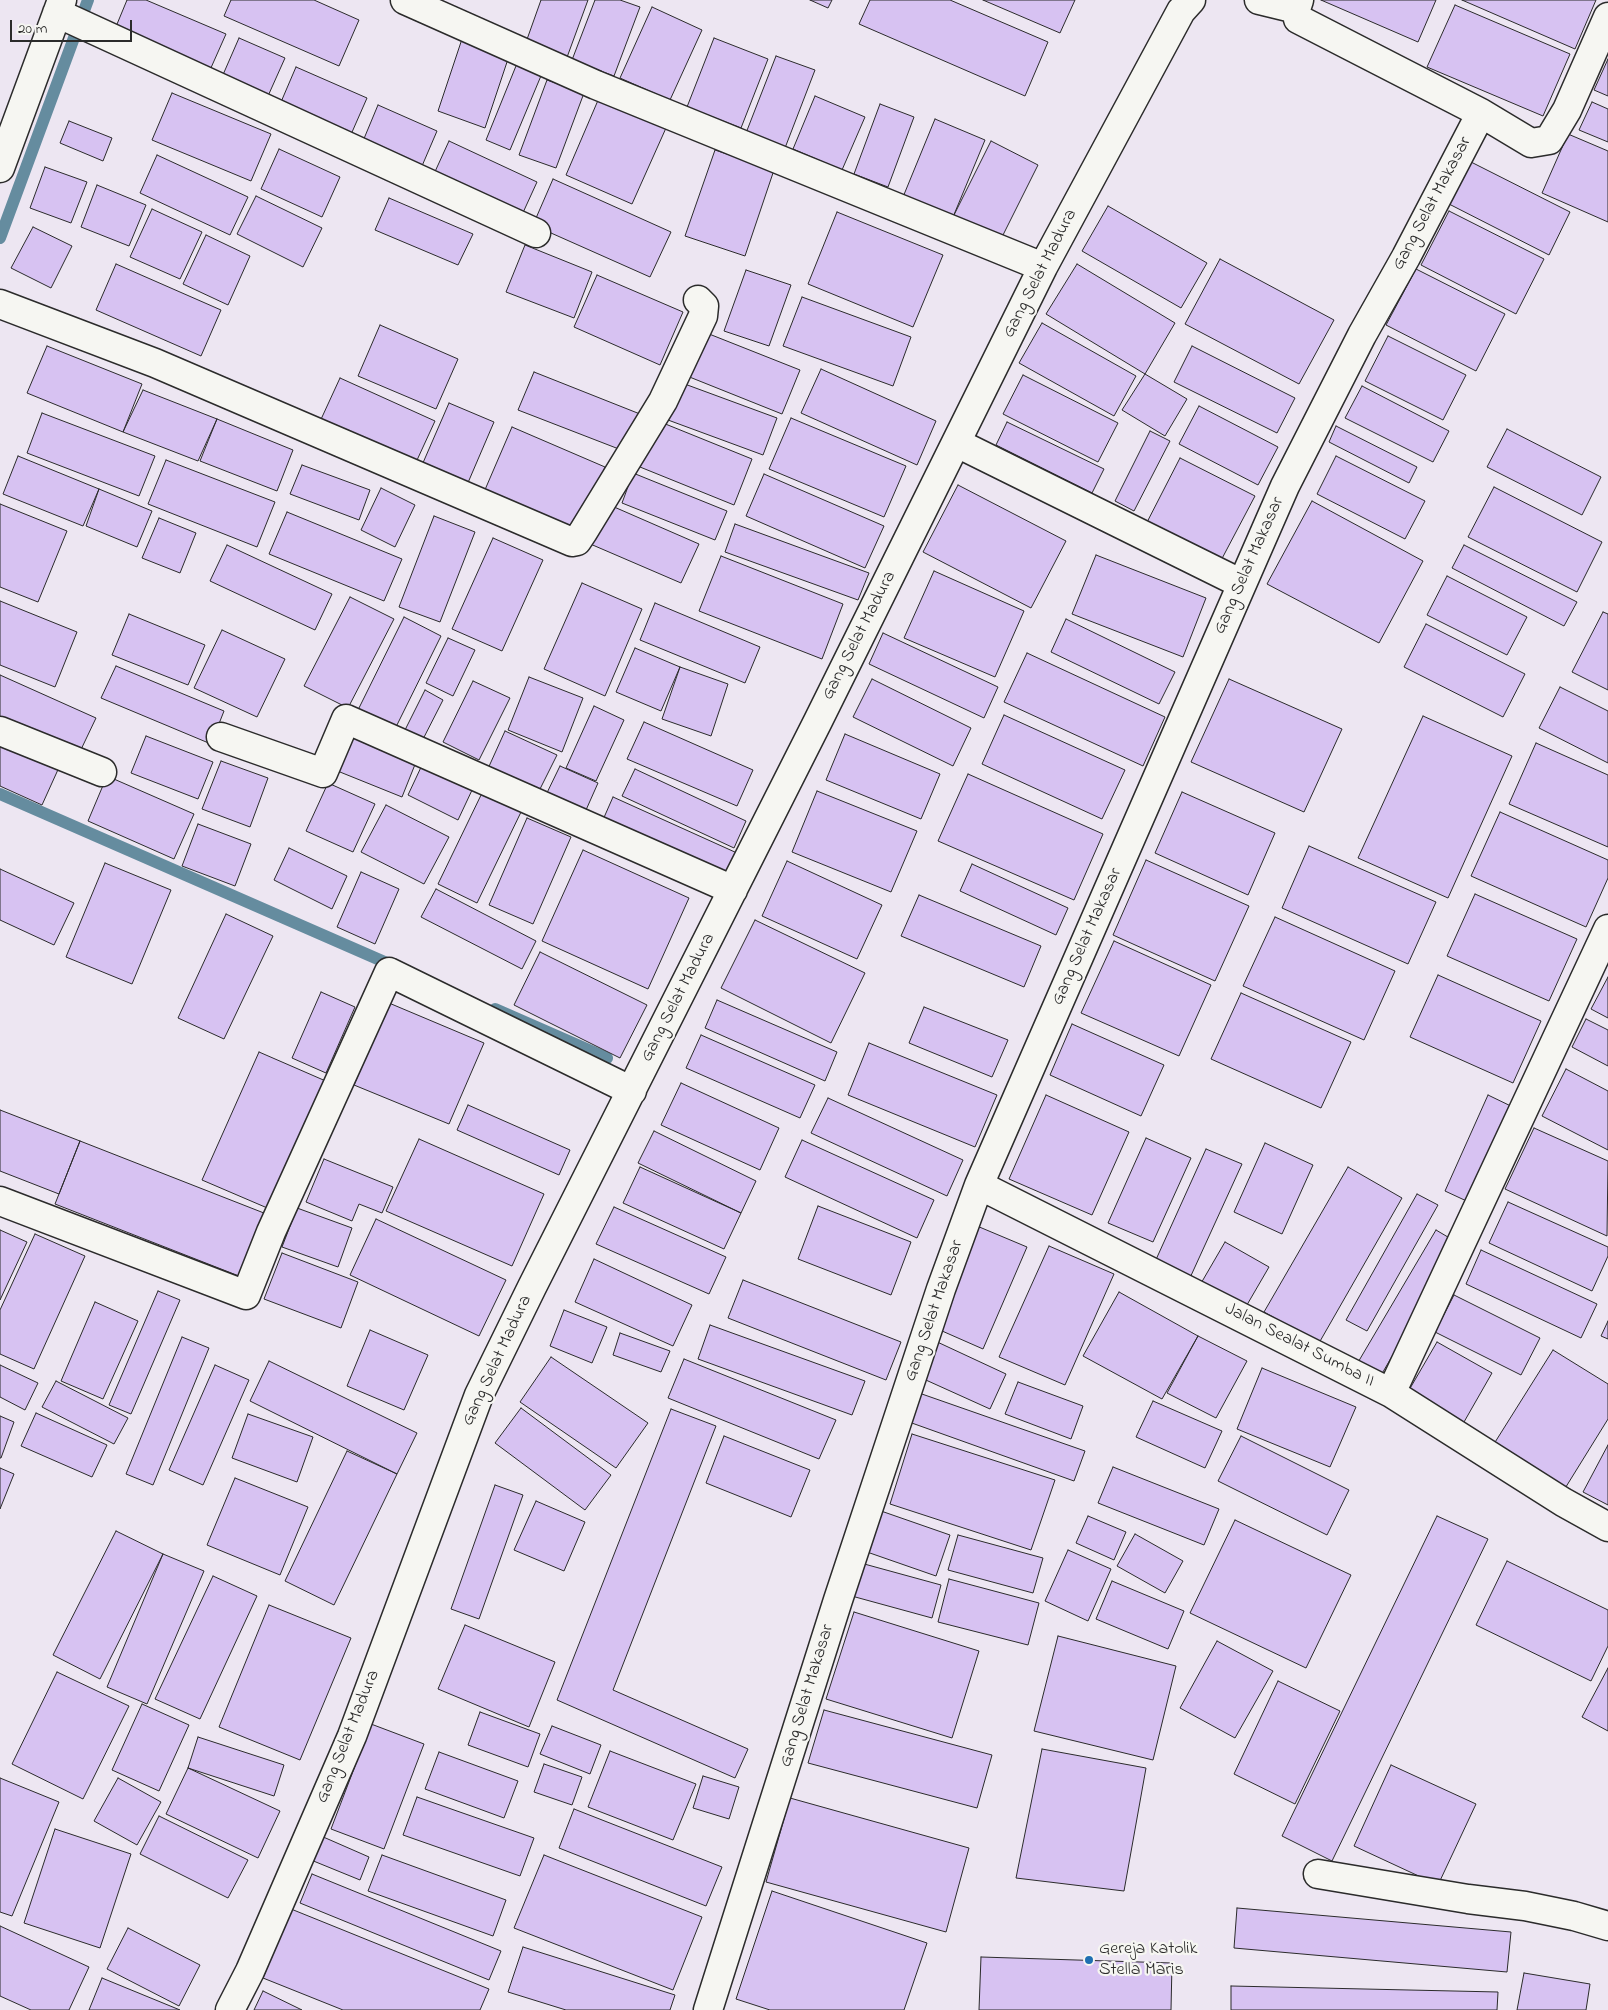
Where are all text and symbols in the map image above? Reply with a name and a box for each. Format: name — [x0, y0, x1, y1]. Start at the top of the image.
scale bar — [12, 10, 135, 42]
text: 20 m — [18, 18, 47, 40]
street label: Gang Selat Makasar — [1389, 134, 1477, 274]
street label: Gang Selat Madura — [999, 206, 1083, 342]
street label: Gang Selat Makasar — [1210, 494, 1290, 638]
street label: Gang Selat Madura — [818, 568, 902, 704]
street label: Gang Selat Makasar — [1048, 865, 1128, 1009]
street label: Gang Selat Madura — [637, 930, 721, 1066]
street label: Gang Selat Makasar — [901, 1237, 969, 1385]
street label: Gang Selat Madura — [458, 1292, 538, 1430]
street label: Jalan Sealat Sumba II — [1220, 1299, 1378, 1393]
street label: Gang Selat Makasar — [776, 1622, 840, 1770]
street label: Gang Selat Madura — [312, 1667, 386, 1807]
place label: Gereja Katolik Stella Maris — [1099, 1939, 1197, 1982]
marker: Gereja Katolik Stella Maris — [1083, 1954, 1095, 1966]

